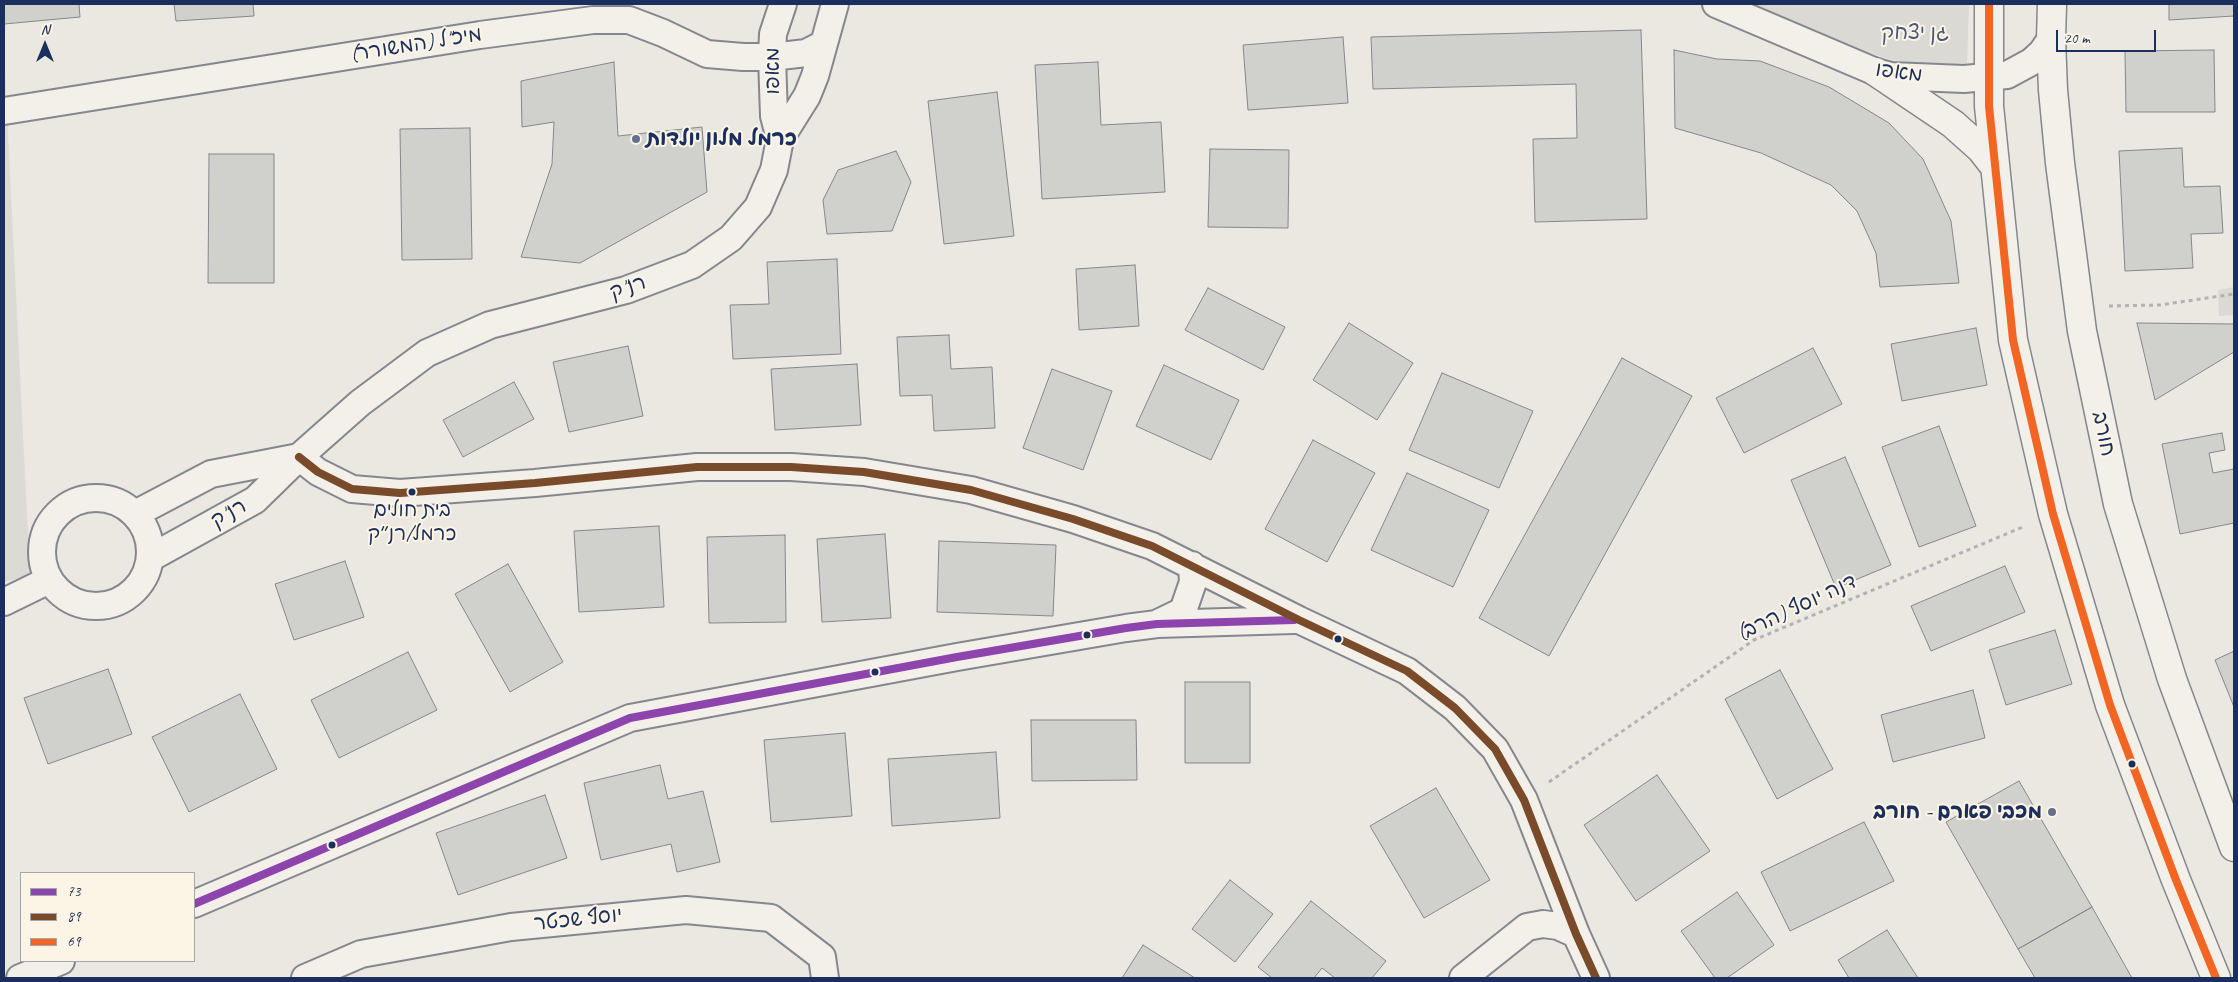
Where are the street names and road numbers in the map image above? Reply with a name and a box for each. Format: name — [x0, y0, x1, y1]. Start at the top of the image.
street label: מיכ"ל (המשורר) — [348, 22, 484, 68]
street label: מאפו — [760, 47, 786, 95]
street label: מאפו — [1874, 57, 1924, 89]
street label: רנ"ק — [607, 270, 649, 306]
street label: חורב — [2086, 409, 2120, 459]
street label: רנ"ק — [207, 494, 251, 534]
street label: דנה יוסף (הרב) — [1733, 569, 1861, 647]
street label: יוסף שכטר — [533, 903, 623, 937]

